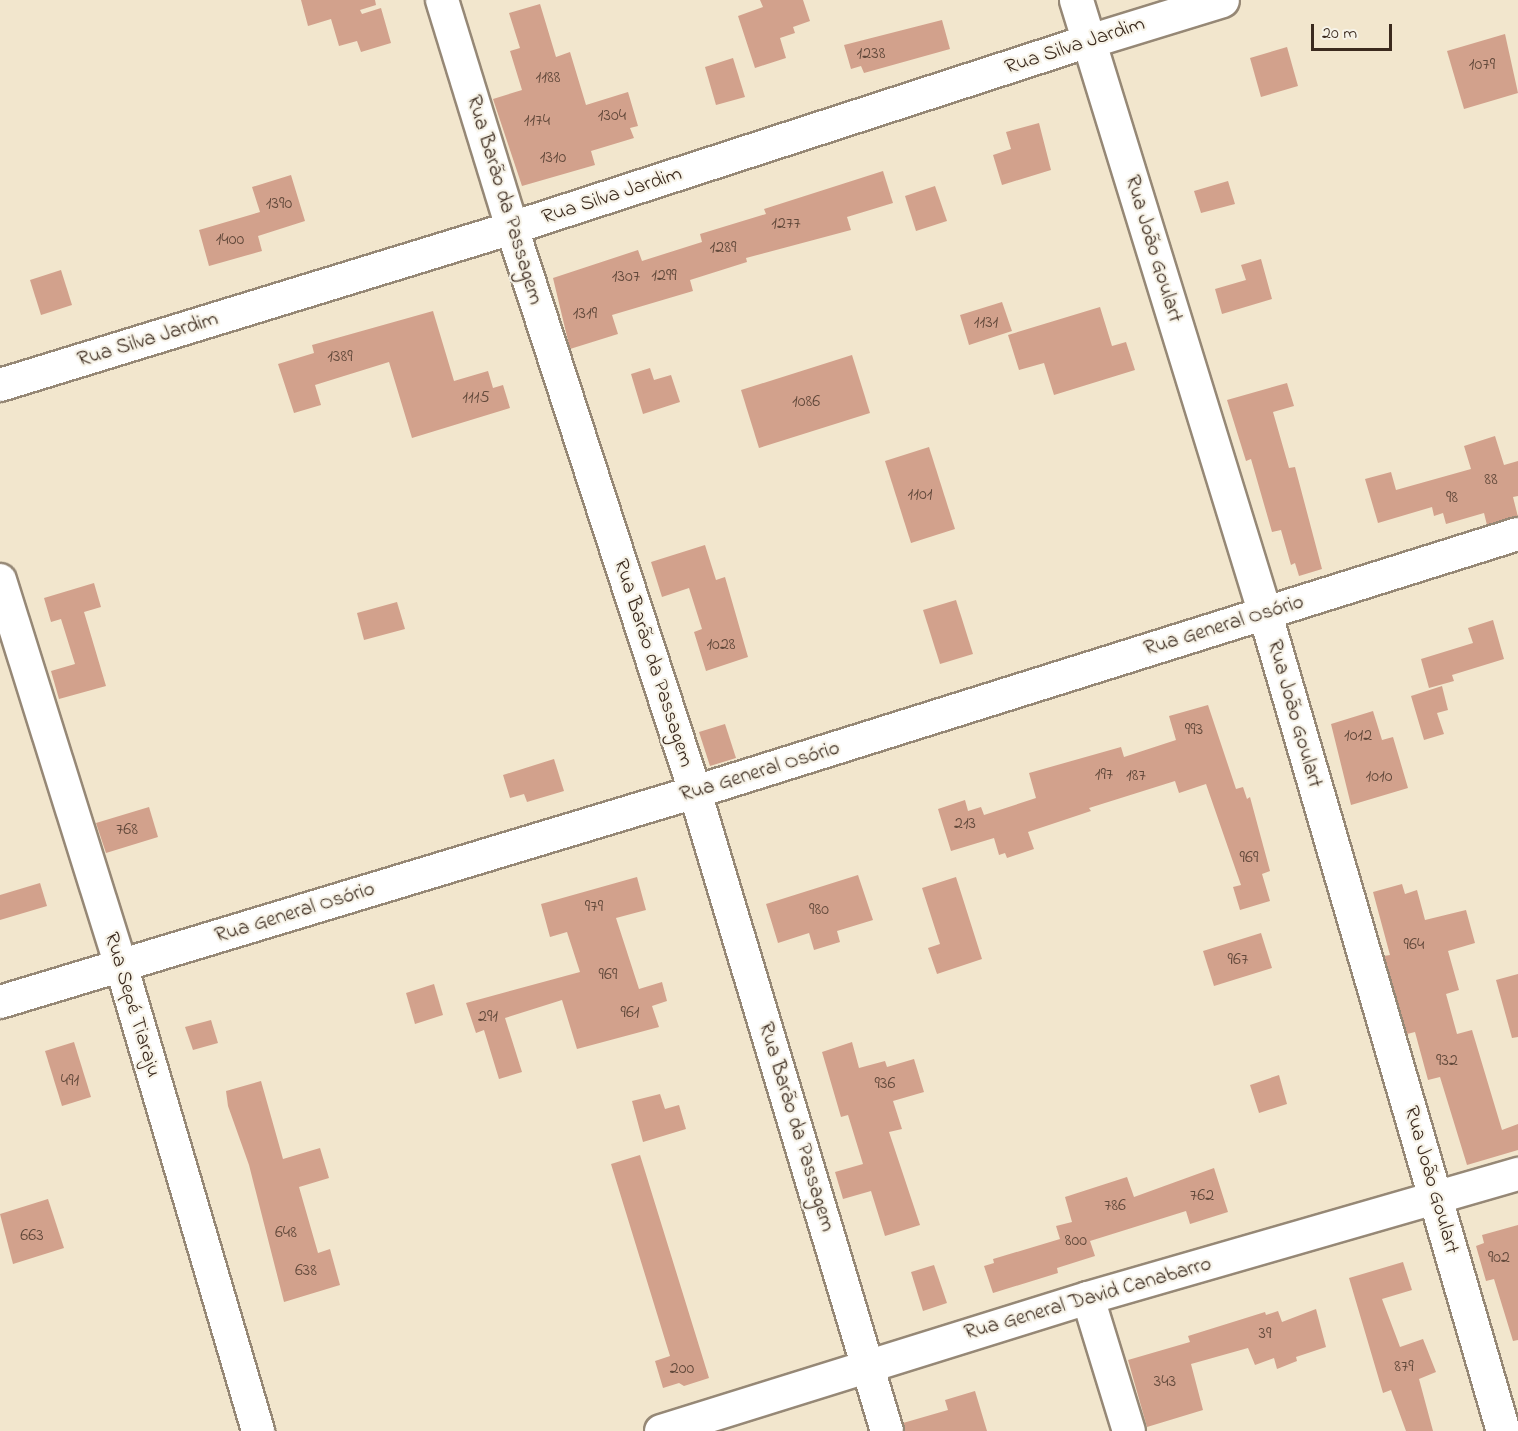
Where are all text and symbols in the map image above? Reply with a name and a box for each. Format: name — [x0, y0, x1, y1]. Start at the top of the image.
street label: Rua Silva Jardim — [1002, 12, 1148, 80]
scale bar — [1314, 12, 1395, 50]
text: 20 m — [1322, 21, 1357, 47]
house number: 1238 — [857, 43, 885, 65]
house number: 1079 — [1469, 54, 1495, 76]
house number: 1188 — [536, 67, 560, 89]
street label: Rua Barão da Passagem — [460, 92, 548, 308]
house number: 1304 — [598, 105, 626, 127]
house number: 1174 — [524, 110, 550, 132]
house number: 1310 — [540, 147, 566, 169]
street label: Rua Silva Jardim — [539, 162, 685, 230]
street label: Rua João Goulart — [1119, 172, 1187, 326]
house number: 1390 — [266, 193, 292, 215]
house number: 1277 — [771, 213, 801, 235]
house number: 1400 — [216, 229, 244, 251]
house number: 1289 — [710, 237, 736, 259]
house number: 1299 — [651, 265, 677, 287]
house number: 1307 — [612, 266, 640, 288]
house number: 1319 — [573, 303, 597, 325]
street label: Rua Silva Jardim — [75, 307, 221, 373]
house number: 1131 — [974, 312, 998, 334]
house number: 1389 — [327, 346, 353, 368]
house number: 1115 — [462, 387, 490, 409]
house number: 1086 — [792, 391, 820, 413]
house number: 88 — [1484, 469, 1498, 491]
house number: 1101 — [908, 484, 932, 506]
house number: 98 — [1446, 487, 1458, 509]
street label: Rua Barão da Passagem — [607, 556, 699, 770]
street label: Rua General Osório — [1141, 590, 1307, 662]
house number: 1028 — [706, 634, 736, 656]
street label: Rua João Goulart — [1261, 637, 1327, 791]
house number: 993 — [1185, 719, 1203, 741]
house number: 1012 — [1344, 725, 1372, 747]
street label: Rua General Osório — [677, 736, 843, 808]
house number: 197 — [1095, 764, 1113, 786]
house number: 187 — [1126, 765, 1146, 787]
house number: 1010 — [1366, 766, 1392, 788]
house number: 213 — [954, 813, 976, 835]
house number: 768 — [116, 819, 138, 841]
house number: 969 — [1240, 847, 1258, 869]
street label: Rua General Osório — [212, 877, 378, 949]
house number: 979 — [585, 896, 603, 918]
house number: 980 — [809, 899, 829, 921]
street label: Rua Sepé Tiaraju — [98, 929, 166, 1081]
house number: 964 — [1404, 934, 1424, 956]
house number: 967 — [1228, 949, 1248, 971]
house number: 969 — [599, 964, 617, 986]
house number: 961 — [620, 1002, 640, 1024]
house number: 291 — [478, 1006, 498, 1028]
street label: Rua Barão da Passagem — [752, 1019, 840, 1235]
house number: 932 — [1436, 1050, 1458, 1072]
house number: 491 — [61, 1070, 79, 1092]
house number: 936 — [875, 1073, 895, 1095]
street label: Rua João Goulart — [1398, 1103, 1464, 1257]
house number: 762 — [1190, 1185, 1214, 1207]
house number: 786 — [1104, 1195, 1126, 1217]
house number: 648 — [275, 1222, 297, 1244]
house number: 663 — [20, 1225, 44, 1247]
house number: 800 — [1065, 1230, 1087, 1252]
house number: 902 — [1488, 1247, 1510, 1269]
street label: Rua General David Canabarro — [962, 1252, 1214, 1346]
house number: 638 — [295, 1260, 317, 1282]
house number: 39 — [1259, 1323, 1271, 1345]
house number: 879 — [1394, 1356, 1414, 1378]
house number: 200 — [670, 1358, 694, 1380]
house number: 343 — [1154, 1371, 1176, 1393]

